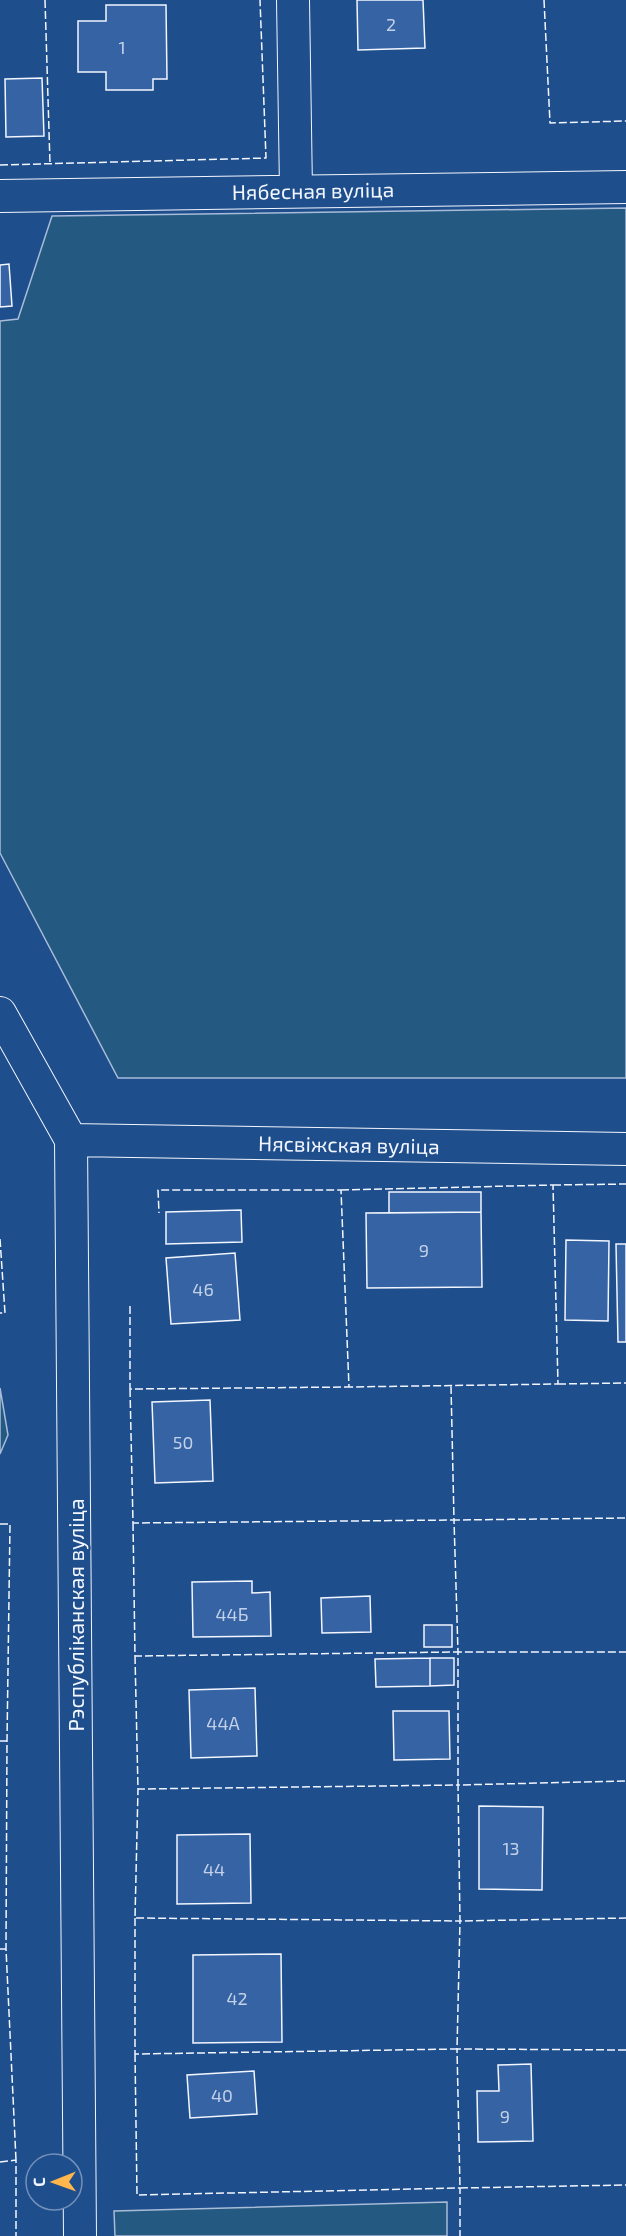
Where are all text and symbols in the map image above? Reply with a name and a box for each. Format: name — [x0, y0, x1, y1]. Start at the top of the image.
house number: 2 — [386, 13, 396, 35]
house number: 1 — [118, 36, 126, 58]
street label: Нябесная вуліца — [232, 176, 394, 205]
street label: Нясвіжская вуліца — [258, 1130, 440, 1159]
house number: 9 — [419, 1239, 429, 1261]
house number: 46 — [192, 1278, 214, 1300]
house number: 50 — [173, 1431, 193, 1453]
street label: Рэспубліканская вуліца — [63, 1498, 89, 1732]
house number: 44Б — [216, 1603, 248, 1625]
house number: 44А — [206, 1712, 240, 1734]
house number: 13 — [502, 1837, 520, 1859]
house number: 44 — [203, 1858, 225, 1880]
house number: 42 — [226, 1987, 248, 2009]
house number: 40 — [211, 2084, 233, 2106]
house number: 9 — [500, 2105, 510, 2127]
north arrow — [24, 2152, 84, 2212]
text: С — [29, 2177, 48, 2187]

